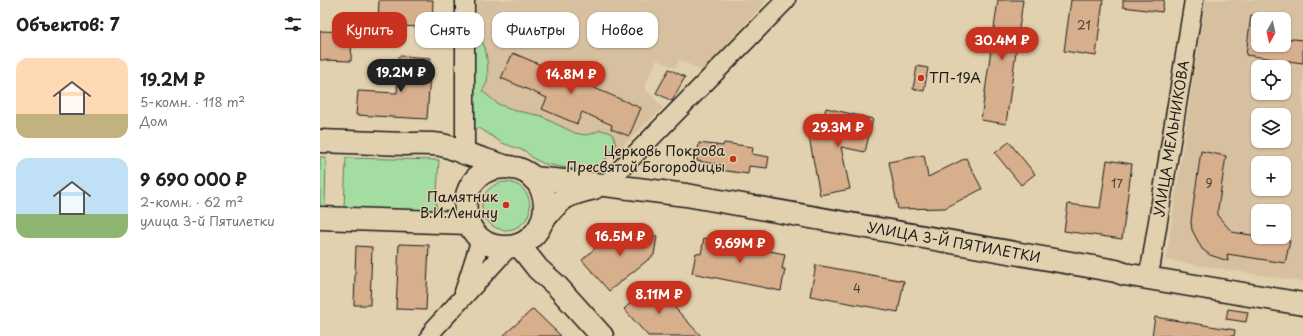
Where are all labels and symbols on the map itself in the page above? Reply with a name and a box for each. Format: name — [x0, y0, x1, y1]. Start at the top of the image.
north arrow — [1251, 12, 1291, 52]
house number: 21 — [1077, 16, 1091, 34]
pin: 30.4M ₽ — [965, 27, 1039, 61]
pin: 19.2M ₽ — [364, 59, 438, 93]
street label: УЛИЦА МЕЛЬНИКОВА — [1148, 59, 1194, 218]
pin: 14.8M ₽ — [534, 61, 608, 95]
place label: ТП-19А — [929, 67, 981, 88]
marker: ТП-19А — [916, 73, 926, 83]
pin: 29.3M ₽ — [801, 114, 875, 148]
place label: Церковь Покрова Пресвятой Богородицы — [566, 140, 725, 177]
marker: Церковь Покрова Пресвятой Богородицы — [728, 154, 738, 164]
house number: 17 — [1111, 174, 1123, 192]
house number: 9 — [1205, 174, 1213, 192]
place label: Памятник В.И.Ленину — [420, 186, 499, 223]
marker: Памятник В.И.Ленину — [501, 200, 511, 210]
street label: УЛИЦА 3-Й ПЯТИЛЕТКИ — [866, 216, 1042, 267]
pin: 16.5M ₽ — [583, 223, 657, 257]
pin: 9.69M ₽ — [703, 230, 777, 264]
house number: 4 — [853, 279, 861, 297]
pin: 8.11M ₽ — [622, 281, 696, 315]

